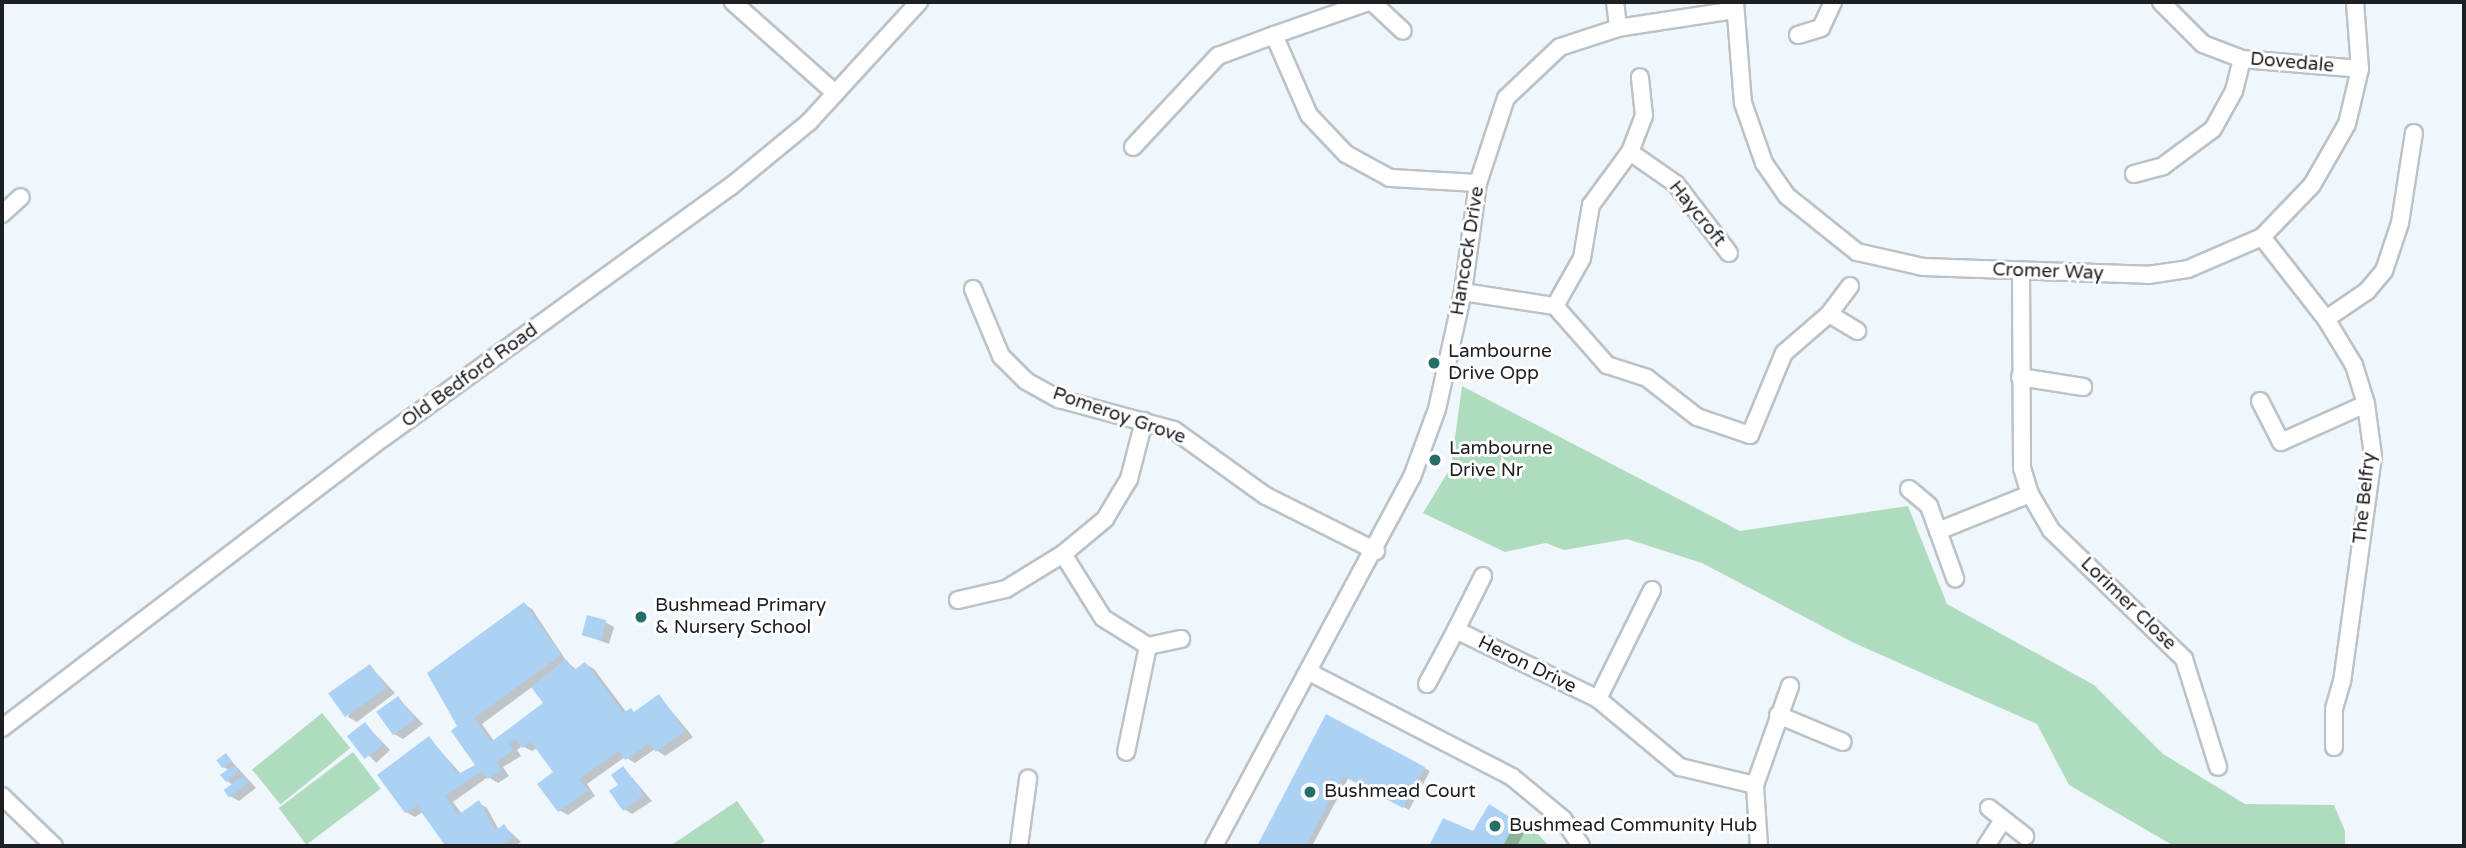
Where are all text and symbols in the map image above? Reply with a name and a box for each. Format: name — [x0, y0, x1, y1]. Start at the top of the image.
street label: Dovedale — [2249, 48, 2335, 78]
street label: Haycroft — [1664, 177, 1730, 251]
street label: Hancock Drive — [1447, 185, 1489, 317]
street label: Cromer Way — [1992, 259, 2104, 285]
street label: Old Bedford Road — [398, 319, 542, 433]
place label: Lambourne Drive Opp — [1448, 341, 1552, 385]
marker: Lambourne Drive Opp — [1426, 355, 1442, 371]
street label: Pomeroy Grove — [1049, 383, 1189, 449]
place label: Lambourne Drive Nr — [1449, 438, 1553, 482]
street label: The Belfry — [2349, 451, 2381, 545]
marker: Lambourne Drive Nr — [1427, 452, 1443, 468]
street label: Lorimer Close — [2075, 553, 2181, 655]
place label: Bushmead Primary & Nursery School — [655, 595, 826, 639]
marker: Bushmead Primary & Nursery School — [633, 609, 649, 625]
street label: Heron Drive — [1474, 631, 1580, 699]
place label: Bushmead Court — [1324, 781, 1476, 803]
marker: Bushmead Court — [1302, 784, 1318, 800]
place label: Bushmead Community Hub — [1509, 815, 1757, 837]
marker: Bushmead Community Hub — [1487, 818, 1503, 834]

